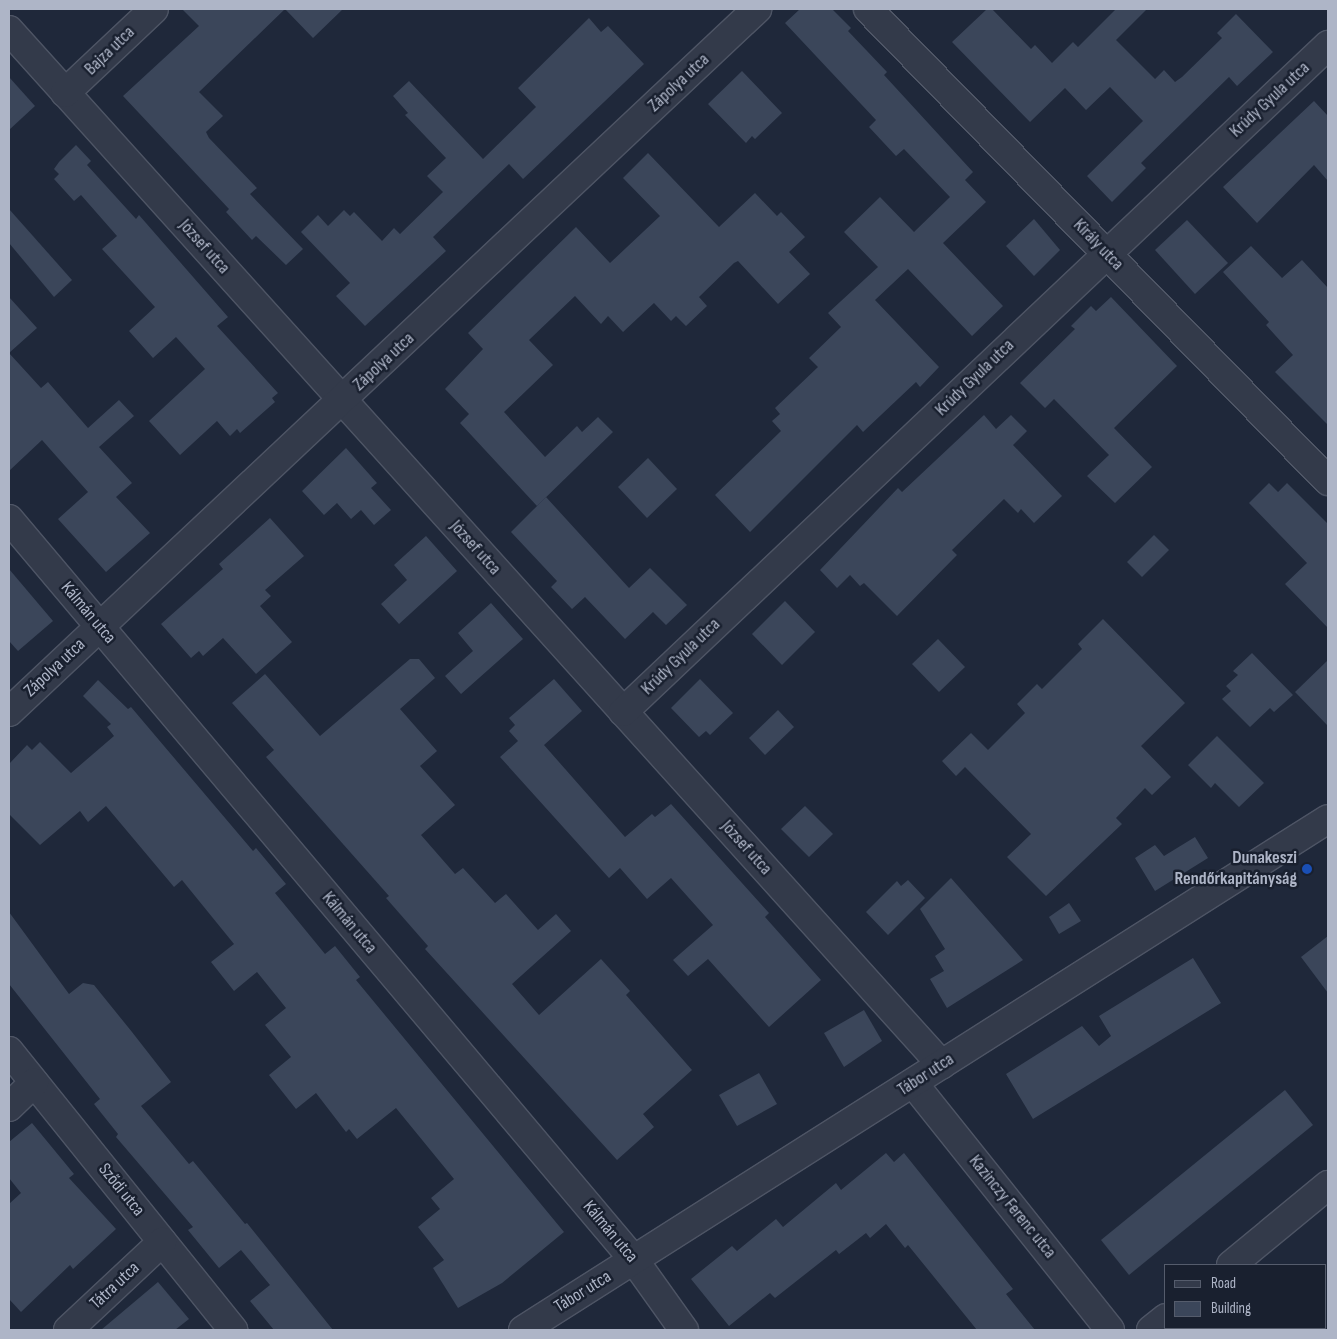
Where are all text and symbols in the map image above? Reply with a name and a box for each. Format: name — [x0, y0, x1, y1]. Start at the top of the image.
street label: Bajza utca — [80, 22, 140, 80]
street label: Zápolya utca — [644, 49, 714, 117]
street label: Krúdy Gyula utca — [1226, 58, 1314, 142]
street label: József utca — [174, 215, 234, 279]
street label: Király utca — [1068, 215, 1128, 275]
street label: Zápolya utca — [349, 328, 419, 396]
street label: Krúdy Gyula utca — [931, 335, 1019, 421]
street label: József utca — [445, 516, 505, 580]
street label: Kálmán utca — [56, 578, 120, 648]
street label: Krúdy Gyula utca — [637, 614, 725, 700]
street label: Zápolya utca — [20, 634, 90, 702]
street label: József utca — [716, 816, 776, 880]
place label: Dunakeszi Rendőrkapitányság — [1174, 848, 1297, 891]
marker: Dunakeszi Rendőrkapitányság — [1301, 863, 1313, 875]
street label: Kálmán utca — [317, 888, 381, 958]
street label: Tábor utca — [894, 1049, 958, 1101]
street label: Kazinczy Ferenc utca — [964, 1151, 1060, 1263]
street label: Sződi utca — [93, 1159, 149, 1221]
street label: Kálmán utca — [578, 1197, 642, 1267]
street label: Tátra utca — [86, 1258, 144, 1314]
legend — [1164, 1264, 1327, 1329]
street label: Tábor utca — [551, 1266, 615, 1318]
text: Road — [1211, 1274, 1236, 1293]
text: Building — [1211, 1299, 1251, 1318]

